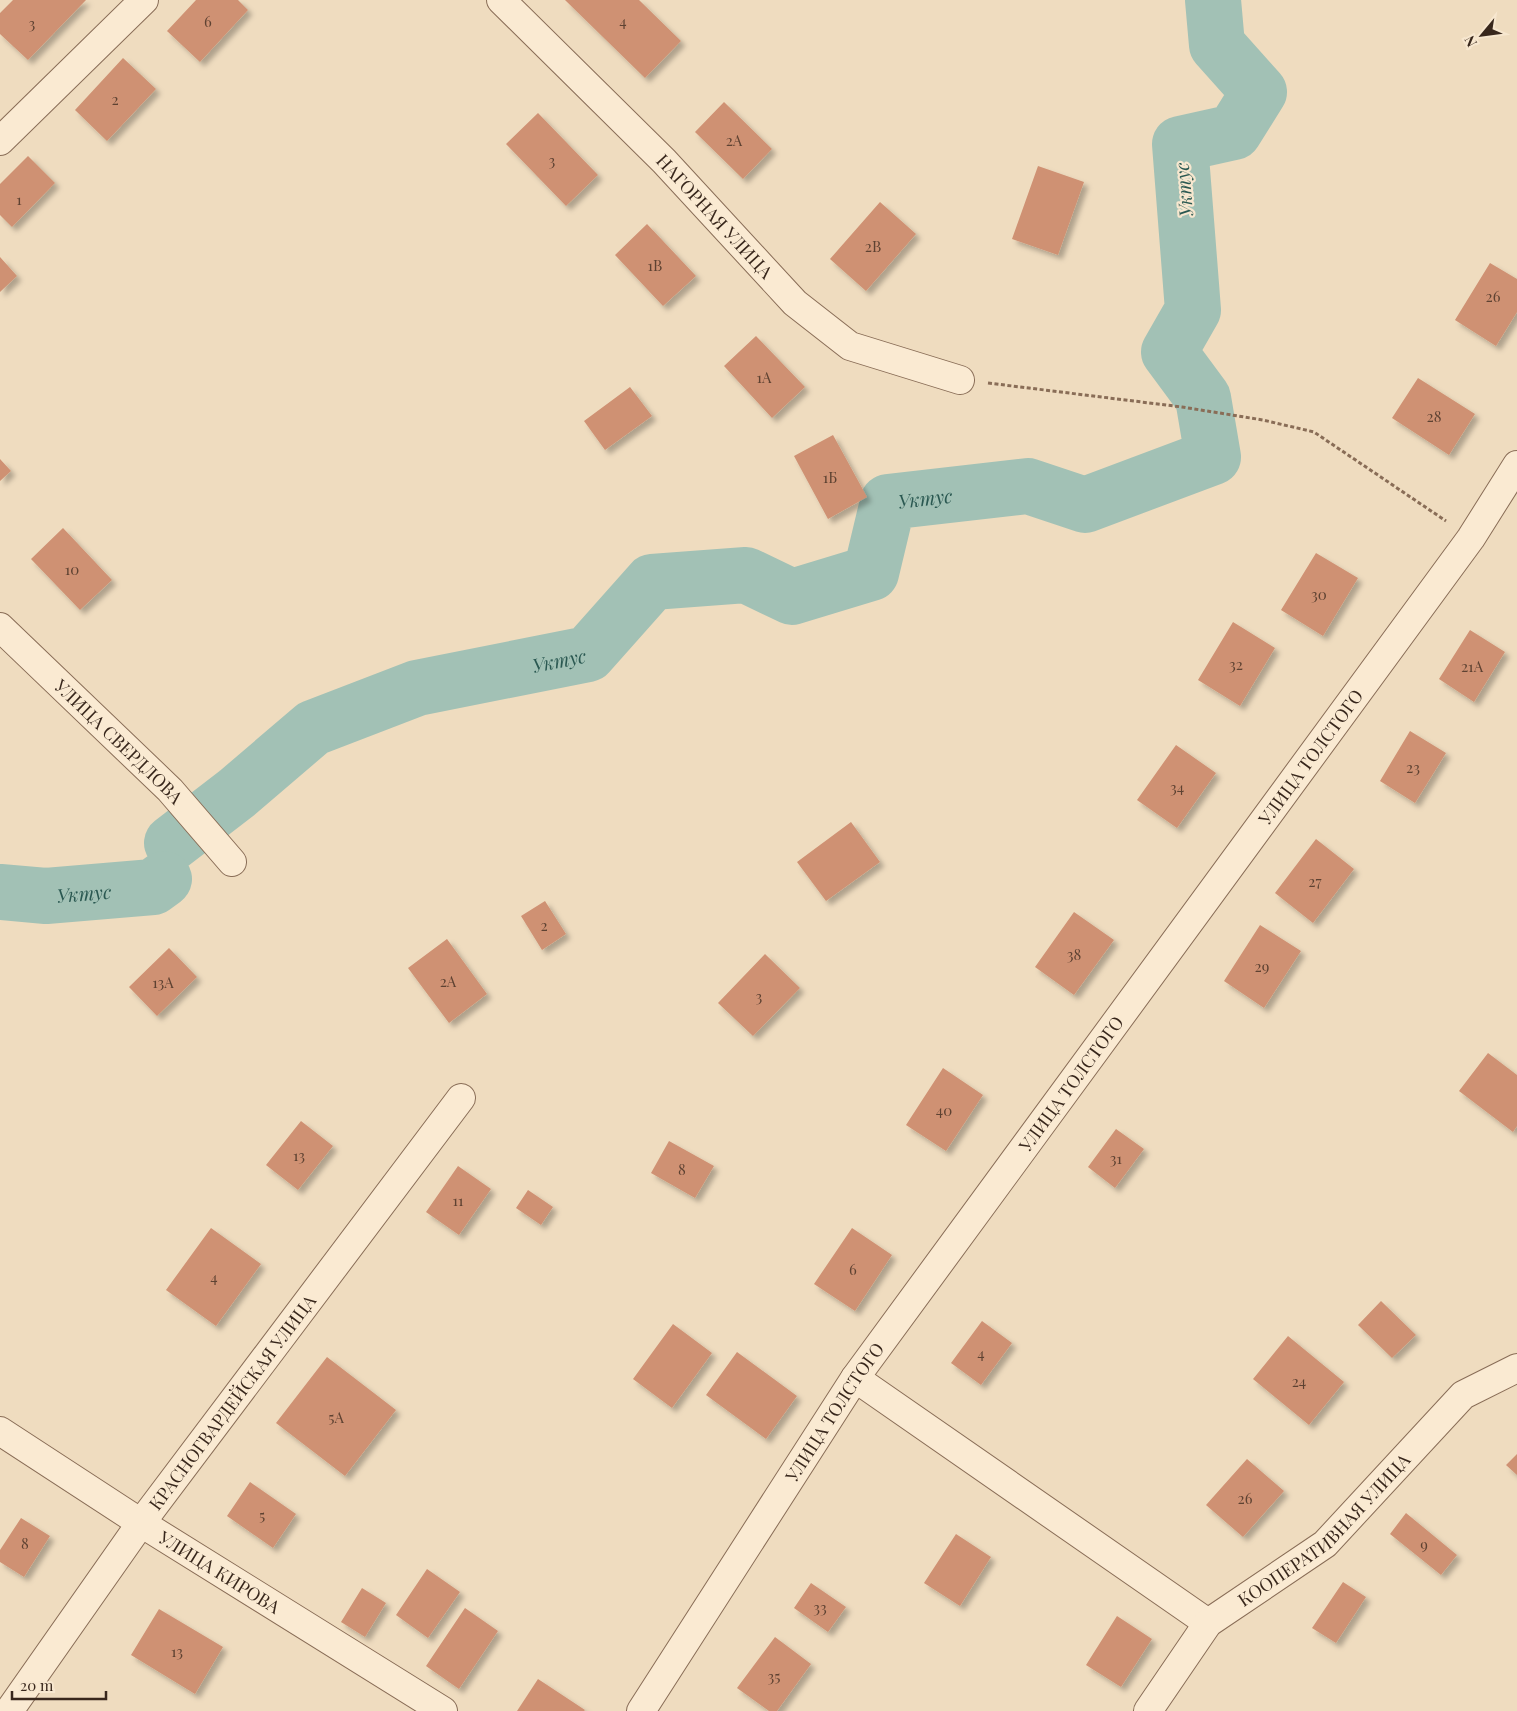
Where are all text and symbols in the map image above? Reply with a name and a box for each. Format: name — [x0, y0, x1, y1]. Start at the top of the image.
north arrow — [1457, 10, 1507, 60]
house number: 6 — [204, 11, 212, 31]
house number: 4 — [619, 11, 627, 31]
house number: 3 — [29, 13, 36, 33]
text: N — [1459, 33, 1481, 51]
house number: 2 — [111, 89, 119, 109]
house number: 2А — [726, 130, 743, 150]
street label: НАГОРНАЯ УЛИЦА — [651, 149, 779, 284]
house number: 3 — [549, 150, 556, 170]
water label: Уктус — [1168, 161, 1198, 218]
house number: 1 — [16, 189, 22, 209]
house number: 2В — [865, 236, 881, 256]
house number: 1В — [648, 255, 662, 275]
house number: 26 — [1486, 286, 1501, 306]
house number: 1А — [756, 367, 772, 387]
house number: 28 — [1427, 406, 1442, 426]
house number: 1Б — [823, 467, 837, 487]
water label: Уктус — [896, 482, 954, 514]
house number: 10 — [65, 559, 79, 579]
house number: 30 — [1311, 584, 1327, 604]
water label: Уктус — [529, 642, 589, 678]
house number: 32 — [1229, 654, 1243, 674]
house number: 21А — [1461, 656, 1484, 676]
street label: УЛИЦА СВЕРДЛОВА — [49, 673, 189, 809]
street label: УЛИЦА ТОЛСТОГО — [1252, 684, 1368, 830]
house number: 23 — [1406, 757, 1420, 777]
house number: 34 — [1170, 777, 1184, 797]
house number: 27 — [1308, 871, 1322, 891]
water label: Уктус — [55, 878, 113, 908]
house number: 2 — [540, 915, 548, 935]
house number: 38 — [1067, 944, 1081, 964]
house number: 29 — [1255, 956, 1269, 976]
house number: 2А — [440, 971, 457, 991]
house number: 13А — [152, 972, 174, 992]
house number: 3 — [756, 986, 763, 1006]
street label: УЛИЦА ТОЛСТОГО — [1013, 1011, 1129, 1157]
house number: 40 — [936, 1100, 952, 1120]
house number: 13 — [293, 1145, 305, 1165]
house number: 31 — [1110, 1148, 1123, 1168]
house number: 8 — [678, 1159, 686, 1179]
house number: 11 — [452, 1190, 464, 1210]
house number: 6 — [849, 1259, 857, 1279]
house number: 4 — [210, 1267, 218, 1287]
street label: КРАСНОГВАРДЕЙСКАЯ УЛИЦА — [143, 1289, 321, 1515]
street label: УЛИЦА ТОЛСТОГО — [779, 1338, 889, 1487]
house number: 4 — [977, 1343, 985, 1363]
house number: 24 — [1292, 1371, 1306, 1391]
house number: 5А — [328, 1407, 344, 1427]
street label: КООПЕРАТИВНАЯ УЛИЦА — [1233, 1448, 1416, 1612]
house number: 26 — [1238, 1488, 1253, 1508]
house number: 5 — [259, 1505, 265, 1525]
street label: УЛИЦА КИРОВА — [154, 1525, 285, 1619]
house number: 8 — [21, 1533, 29, 1553]
house number: 9 — [1420, 1534, 1428, 1554]
house number: 33 — [813, 1597, 827, 1617]
house number: 13 — [171, 1641, 183, 1661]
house number: 35 — [768, 1666, 781, 1686]
scale bar — [12, 1668, 106, 1700]
text: 20 m — [20, 1675, 54, 1695]

